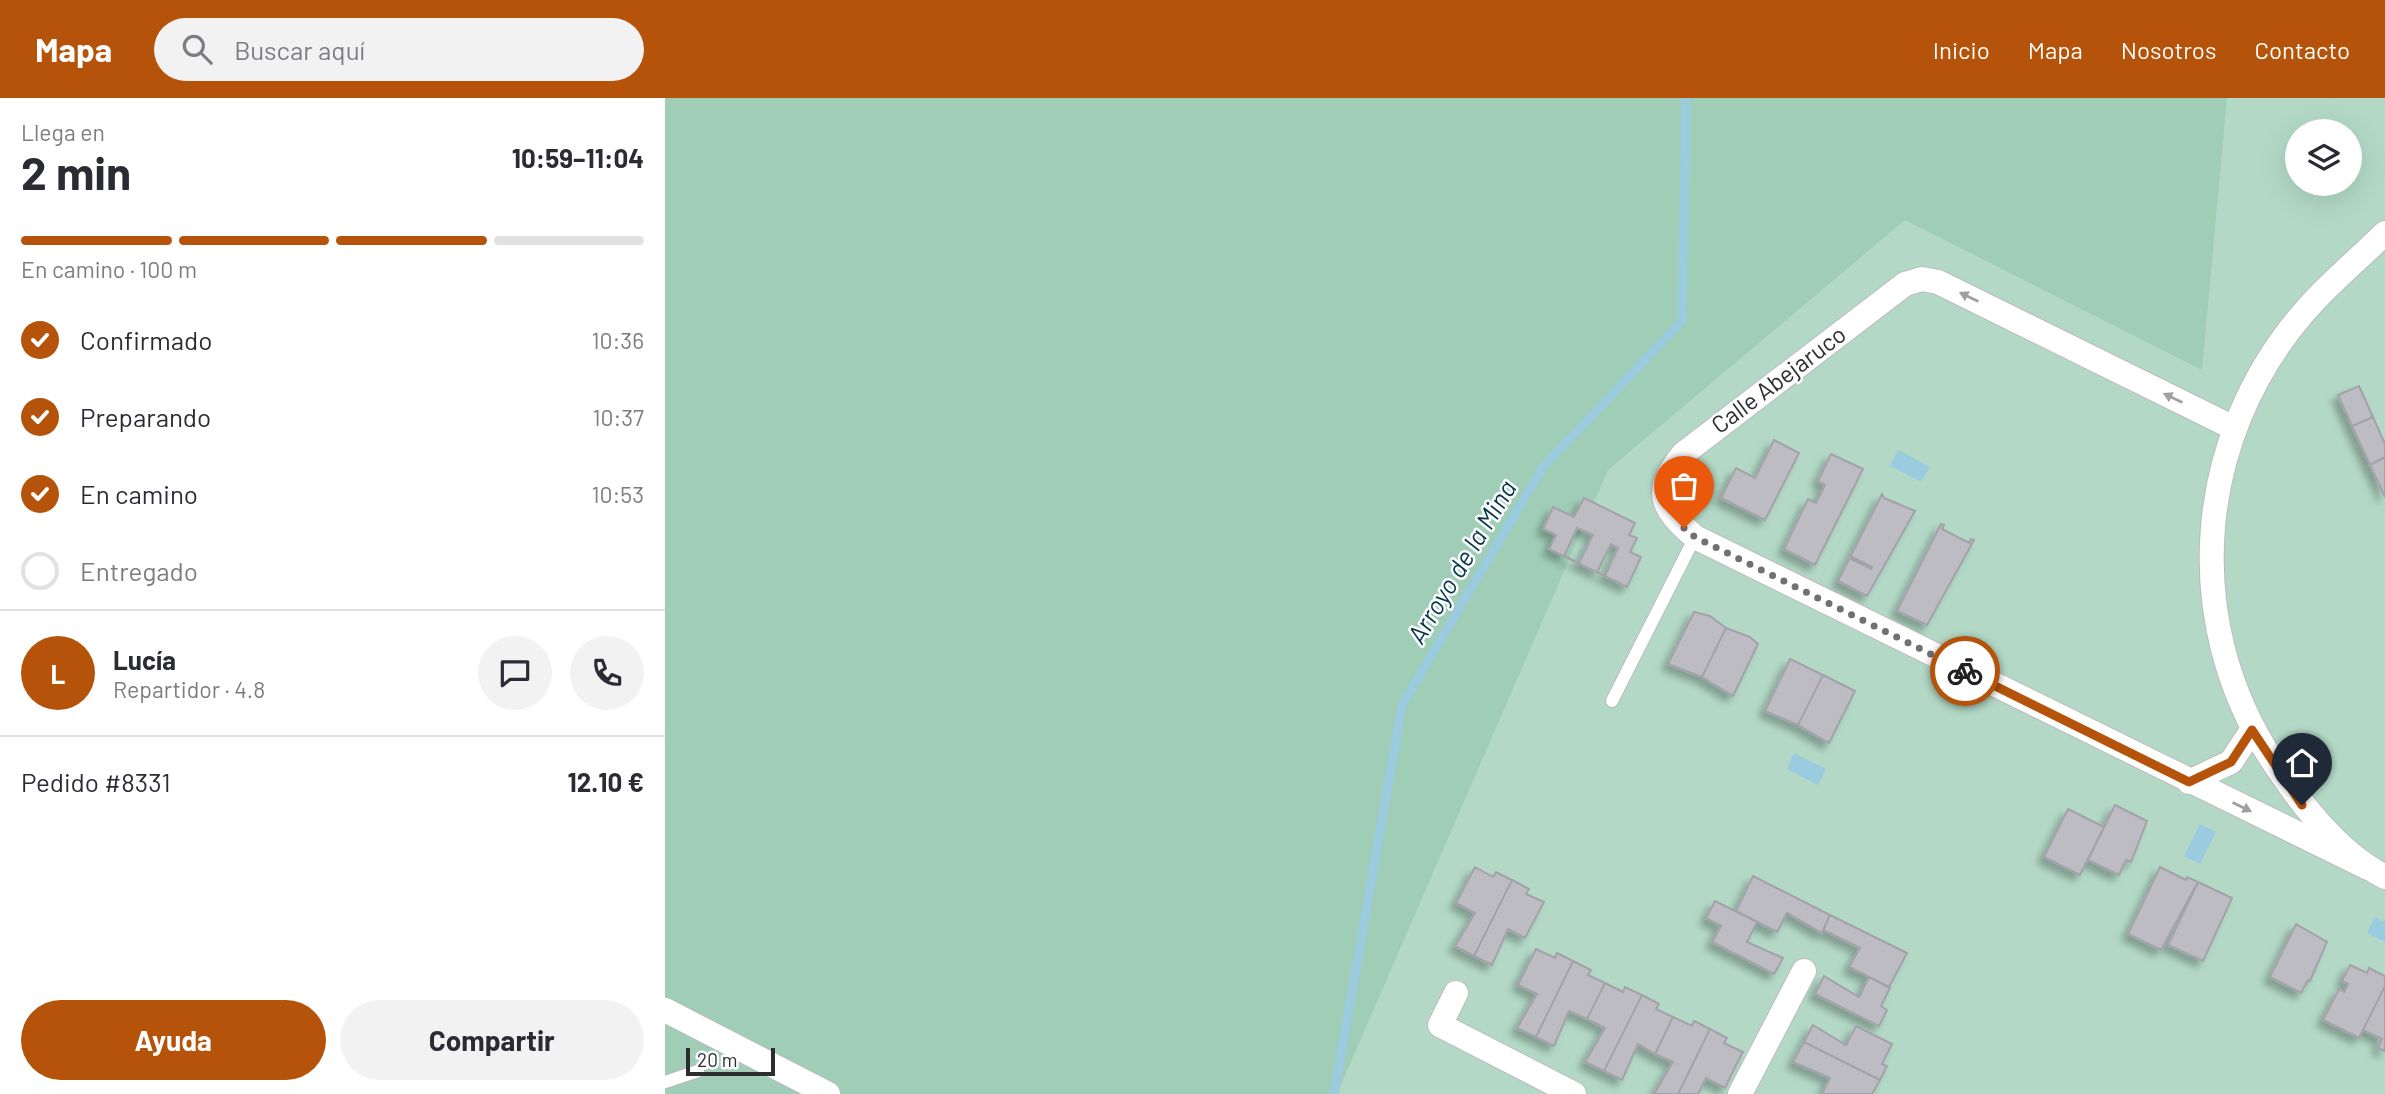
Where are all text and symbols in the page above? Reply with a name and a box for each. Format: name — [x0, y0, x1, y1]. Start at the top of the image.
search box — [154, 18, 644, 81]
text: Mapa — [35, 29, 112, 69]
icon: search — [178, 30, 216, 68]
text: Buscar aquí — [234, 34, 365, 65]
text: Inicio — [1933, 35, 1990, 64]
text: Mapa — [2028, 35, 2083, 64]
text: Nosotros — [2121, 35, 2217, 64]
text: Contacto — [2255, 35, 2350, 64]
text: Llega en — [21, 118, 105, 146]
map controls — [2285, 119, 2362, 196]
button: layers — [2285, 119, 2362, 196]
text: 10:59–11:04 — [512, 142, 644, 173]
text: 2 min — [21, 144, 131, 199]
text: En camino · 100 m — [21, 255, 197, 283]
one-way arrow — [1959, 292, 1979, 303]
street label: Calle Abejaruco — [1705, 319, 1851, 439]
icon: check — [21, 321, 59, 359]
text: Confirmado — [80, 324, 212, 355]
text: 10:36 — [591, 326, 644, 354]
one-way arrow — [2163, 392, 2183, 403]
icon: check — [21, 398, 59, 436]
text: Preparando — [80, 401, 211, 432]
text: 10:37 — [592, 403, 644, 431]
pin — [1654, 456, 1714, 528]
icon: bag — [1665, 467, 1703, 505]
water label: Arroyo de la Mina — [1400, 474, 1522, 649]
icon: check — [21, 475, 59, 513]
text: En camino — [80, 478, 198, 509]
text: 10:53 — [591, 480, 644, 508]
text: Entregado — [80, 555, 198, 586]
button: chat — [478, 636, 552, 710]
button: phone — [570, 636, 644, 710]
courier — [1930, 636, 2000, 706]
text: Lucía — [113, 644, 176, 675]
icon: bike — [1946, 652, 1984, 690]
text: L — [51, 658, 65, 689]
text: Repartidor · 4.8 — [113, 675, 265, 703]
pin — [2272, 733, 2332, 805]
icon: home — [2283, 744, 2321, 782]
text: Pedido #8331 — [21, 766, 171, 797]
text: 12.10 € — [568, 766, 644, 797]
one-way arrow — [2232, 802, 2252, 813]
button: Ayuda — [21, 1000, 326, 1080]
button: Compartir — [340, 1000, 644, 1080]
scale bar — [686, 1045, 775, 1077]
text: 20 m — [697, 1048, 737, 1071]

